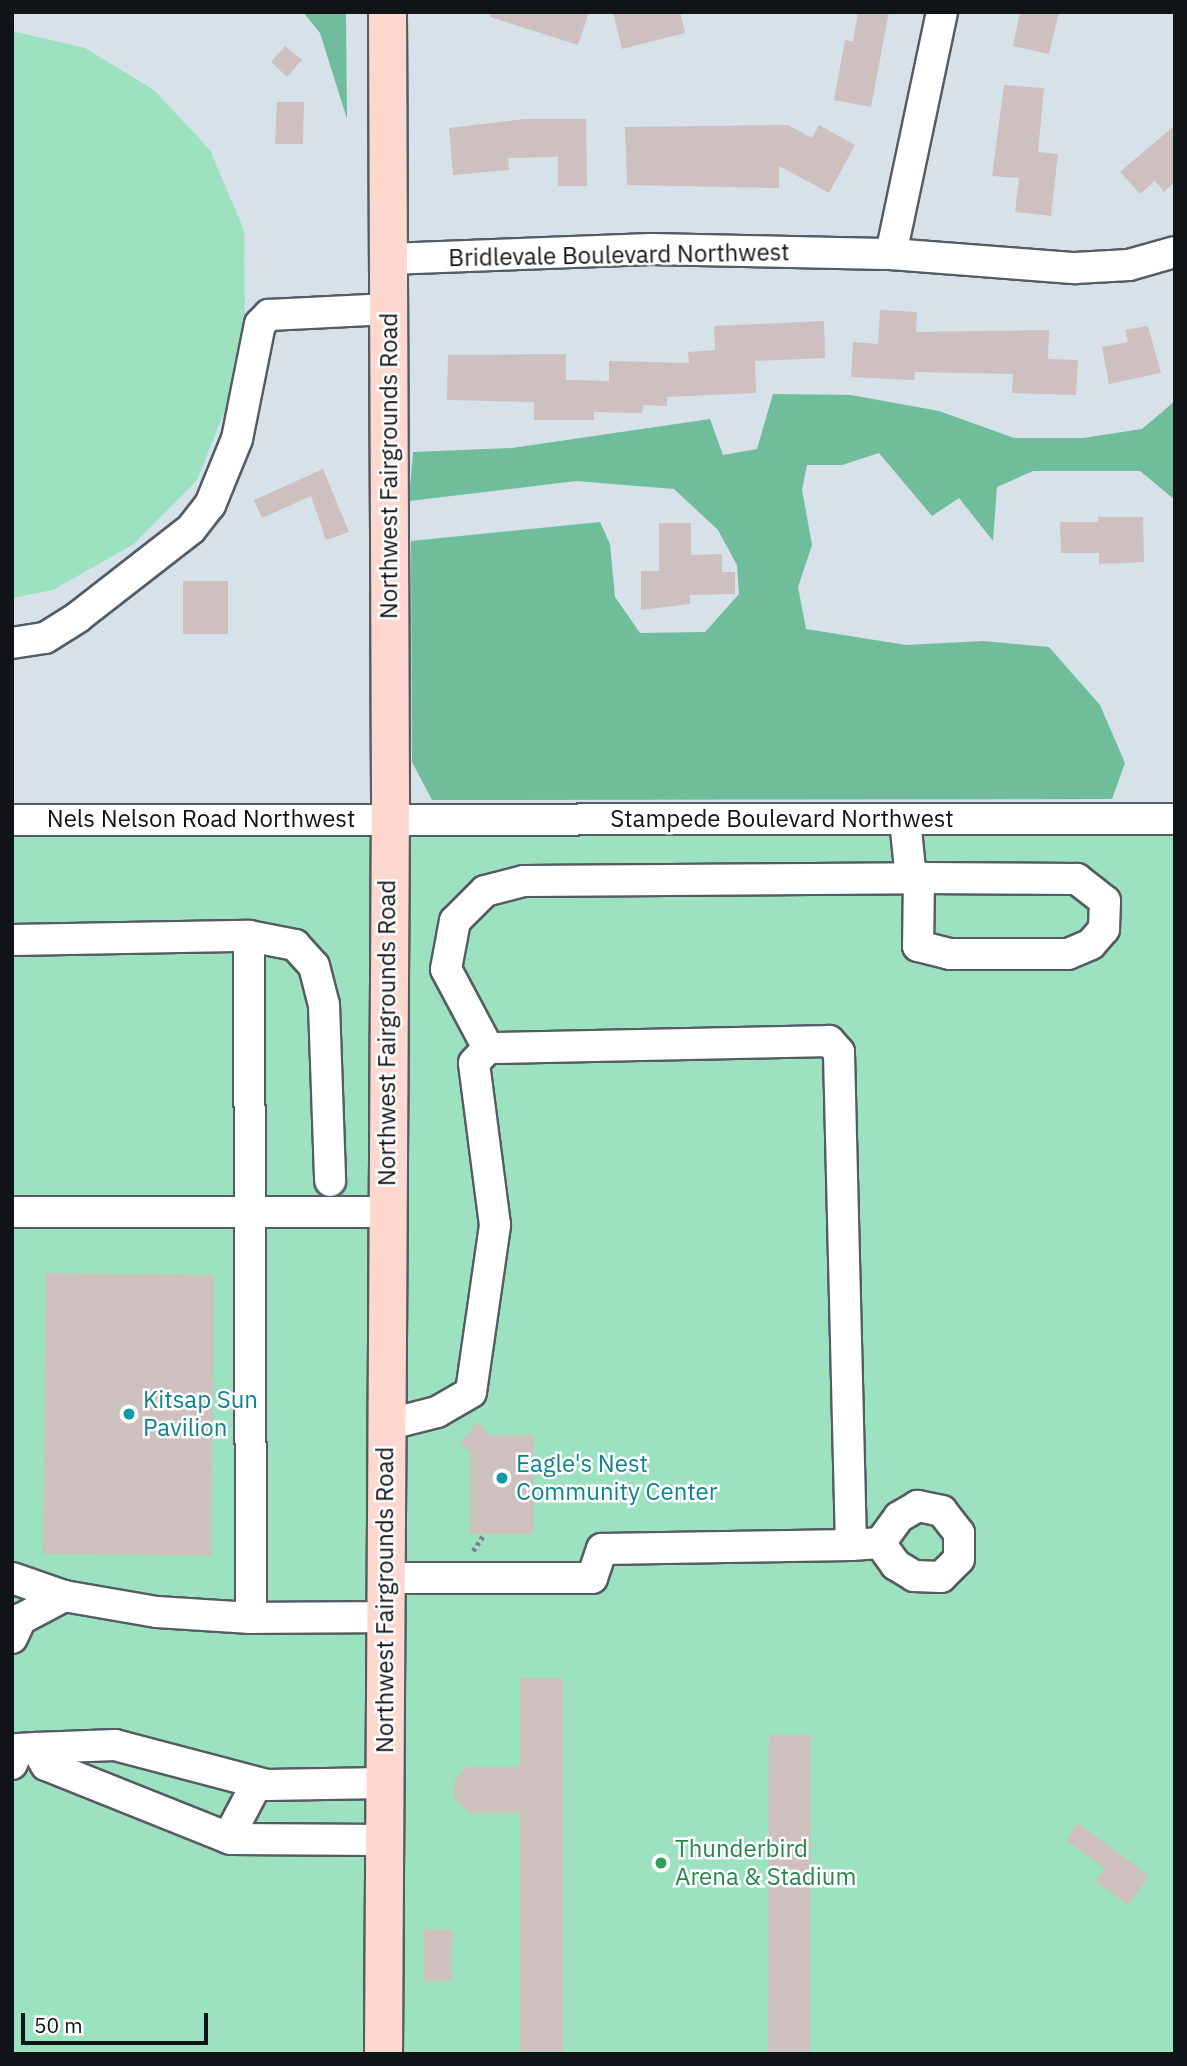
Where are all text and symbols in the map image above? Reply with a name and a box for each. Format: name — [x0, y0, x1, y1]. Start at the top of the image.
street label: Bridlevale Boulevard Northwest — [448, 238, 790, 272]
street label: Northwest Fairgrounds Road — [375, 313, 403, 619]
street label: Nels Nelson Road Northwest — [47, 805, 355, 833]
street label: Stampede Boulevard Northwest — [610, 805, 954, 833]
street label: Northwest Fairgrounds Road — [373, 880, 401, 1186]
place label: Kitsap Sun Pavilion — [143, 1386, 258, 1442]
marker: Kitsap Sun Pavilion — [121, 1406, 137, 1422]
street label: Northwest Fairgrounds Road — [371, 1447, 399, 1753]
place label: Eagle's Nest Community Center — [516, 1450, 718, 1506]
marker: Eagle's Nest Community Center — [494, 1470, 510, 1486]
place label: Thunderbird Arena & Stadium — [675, 1835, 856, 1891]
marker: Thunderbird Arena & Stadium — [653, 1855, 669, 1871]
scale bar — [24, 2000, 212, 2044]
text: 50 m — [34, 2011, 83, 2039]

